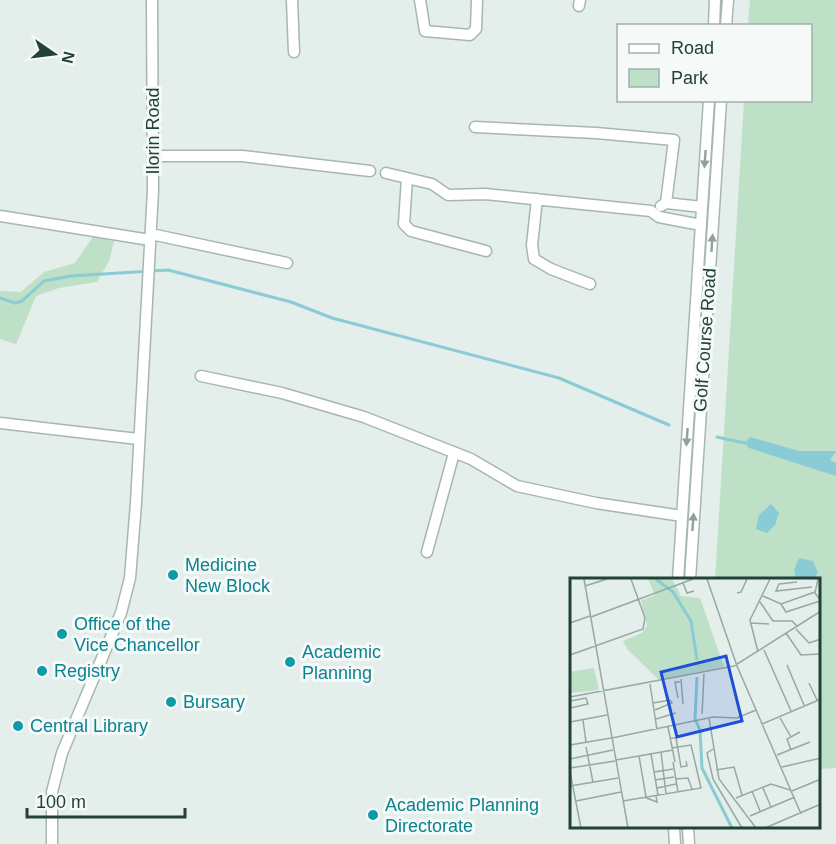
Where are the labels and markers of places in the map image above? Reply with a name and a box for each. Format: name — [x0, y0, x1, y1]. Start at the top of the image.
place label: Medicine New Block — [185, 555, 271, 596]
marker: Medicine New Block — [166, 568, 180, 582]
place label: Office of the Vice Chancellor — [74, 614, 200, 655]
marker: Office of the Vice Chancellor — [55, 627, 69, 641]
place label: Academic Planning — [302, 642, 381, 683]
marker: Academic Planning — [283, 655, 297, 669]
place label: Registry — [54, 661, 120, 681]
marker: Registry — [35, 664, 49, 678]
place label: Bursary — [183, 692, 245, 712]
marker: Bursary — [164, 695, 178, 709]
place label: Central Library — [30, 716, 148, 736]
marker: Central Library — [11, 719, 25, 733]
place label: Academic Planning Directorate — [385, 795, 539, 836]
marker: Academic Planning Directorate — [366, 808, 380, 822]

